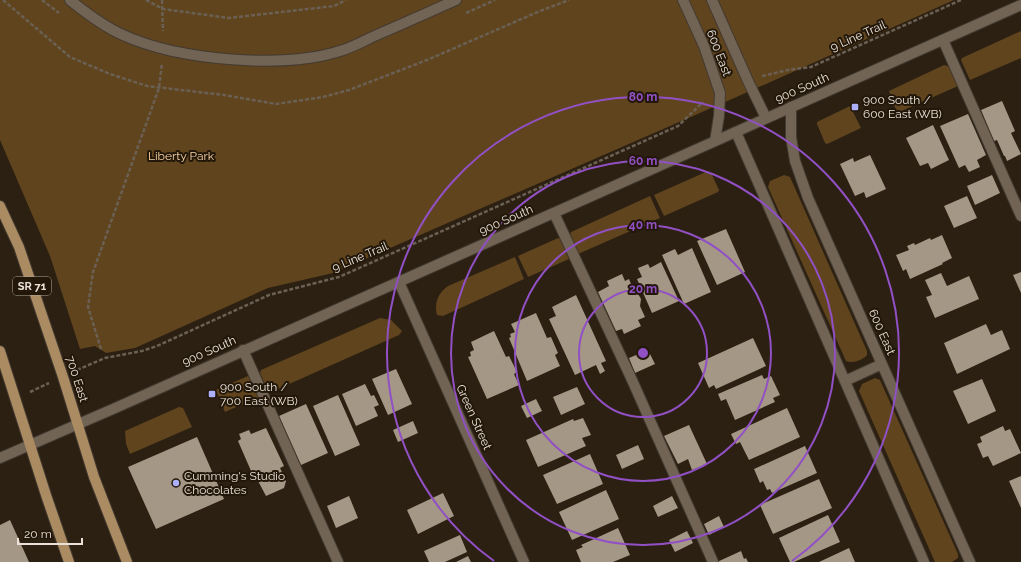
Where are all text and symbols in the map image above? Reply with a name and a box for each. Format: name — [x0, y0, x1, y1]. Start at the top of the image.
street label: 9 Line Trail — [828, 17, 889, 54]
street label: 600 East — [704, 28, 734, 78]
street label: 900 South — [773, 70, 831, 106]
text: 80 m — [629, 90, 657, 104]
place label: 900 South / 600 East (WB) — [863, 93, 942, 121]
marker: 900 South / 600 East (WB) — [850, 102, 860, 112]
park label: Liberty Park — [148, 149, 215, 163]
text: 60 m — [629, 154, 657, 168]
street label: 900 South — [477, 202, 535, 238]
text: 40 m — [629, 218, 657, 232]
street label: 9 Line Trail — [330, 239, 391, 275]
road number: SR 71 — [13, 277, 51, 295]
text: 20 m — [629, 282, 657, 296]
street label: 600 East — [866, 307, 898, 357]
street label: 900 South — [180, 333, 238, 369]
centre of rings — [636, 346, 650, 360]
street label: 700 East — [63, 354, 91, 404]
place label: 900 South / 700 East (WB) — [220, 380, 298, 408]
street label: Green Street — [453, 382, 495, 452]
marker: 900 South / 700 East (WB) — [207, 389, 217, 399]
place label: Cumming's Studio Chocolates — [184, 469, 285, 497]
marker: Cumming's Studio Chocolates — [171, 478, 181, 488]
scale bar — [18, 520, 82, 546]
text: 20 m — [24, 527, 52, 541]

